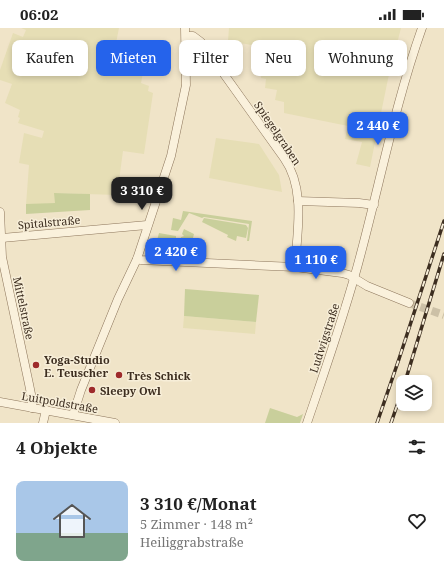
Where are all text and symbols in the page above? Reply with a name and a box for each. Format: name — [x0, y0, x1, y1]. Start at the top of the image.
text: 06:02 — [20, 4, 58, 24]
chip: Kaufen — [12, 40, 88, 76]
chip: Mieten — [96, 40, 171, 76]
chip: Filter — [179, 40, 243, 76]
chip: Neu — [251, 40, 306, 76]
chip: Wohnung — [314, 40, 407, 76]
street label: Spiegelgraben — [251, 98, 305, 168]
pin: 2 440 € — [341, 112, 415, 146]
text: 2 440 € — [356, 116, 400, 134]
pin: 3 310 € — [105, 177, 179, 211]
text: 3 310 € — [120, 181, 164, 199]
street label: Spitalstraße — [17, 212, 81, 232]
pin: 2 420 € — [139, 238, 213, 272]
text: 2 420 € — [154, 242, 198, 260]
pin: 1 110 € — [279, 246, 353, 280]
text: 1 110 € — [294, 250, 338, 268]
street label: Mittelstraße — [10, 275, 38, 341]
street label: Ludwigstraße — [306, 301, 342, 375]
place label: Yoga-Studio E. Teuscher — [44, 352, 110, 380]
marker: Yoga-Studio E. Teuscher — [31, 360, 41, 370]
place label: Très Schick — [127, 368, 191, 383]
marker: Très Schick — [114, 370, 124, 380]
map controls — [396, 375, 432, 411]
button: layers — [396, 375, 432, 411]
place label: Sleepy Owl — [100, 383, 161, 398]
marker: Sleepy Owl — [87, 385, 97, 395]
street label: Luitpoldstraße — [21, 388, 100, 416]
text: 4 Objekte — [16, 436, 97, 459]
icon: filters — [406, 436, 428, 458]
text: 3 310 €/Monat — [140, 492, 257, 515]
icon: home — [48, 497, 96, 545]
icon: heart — [406, 510, 428, 532]
text: 5 Zimmer · 148 m² — [140, 515, 253, 533]
text: Heiliggrabstraße — [140, 533, 244, 551]

